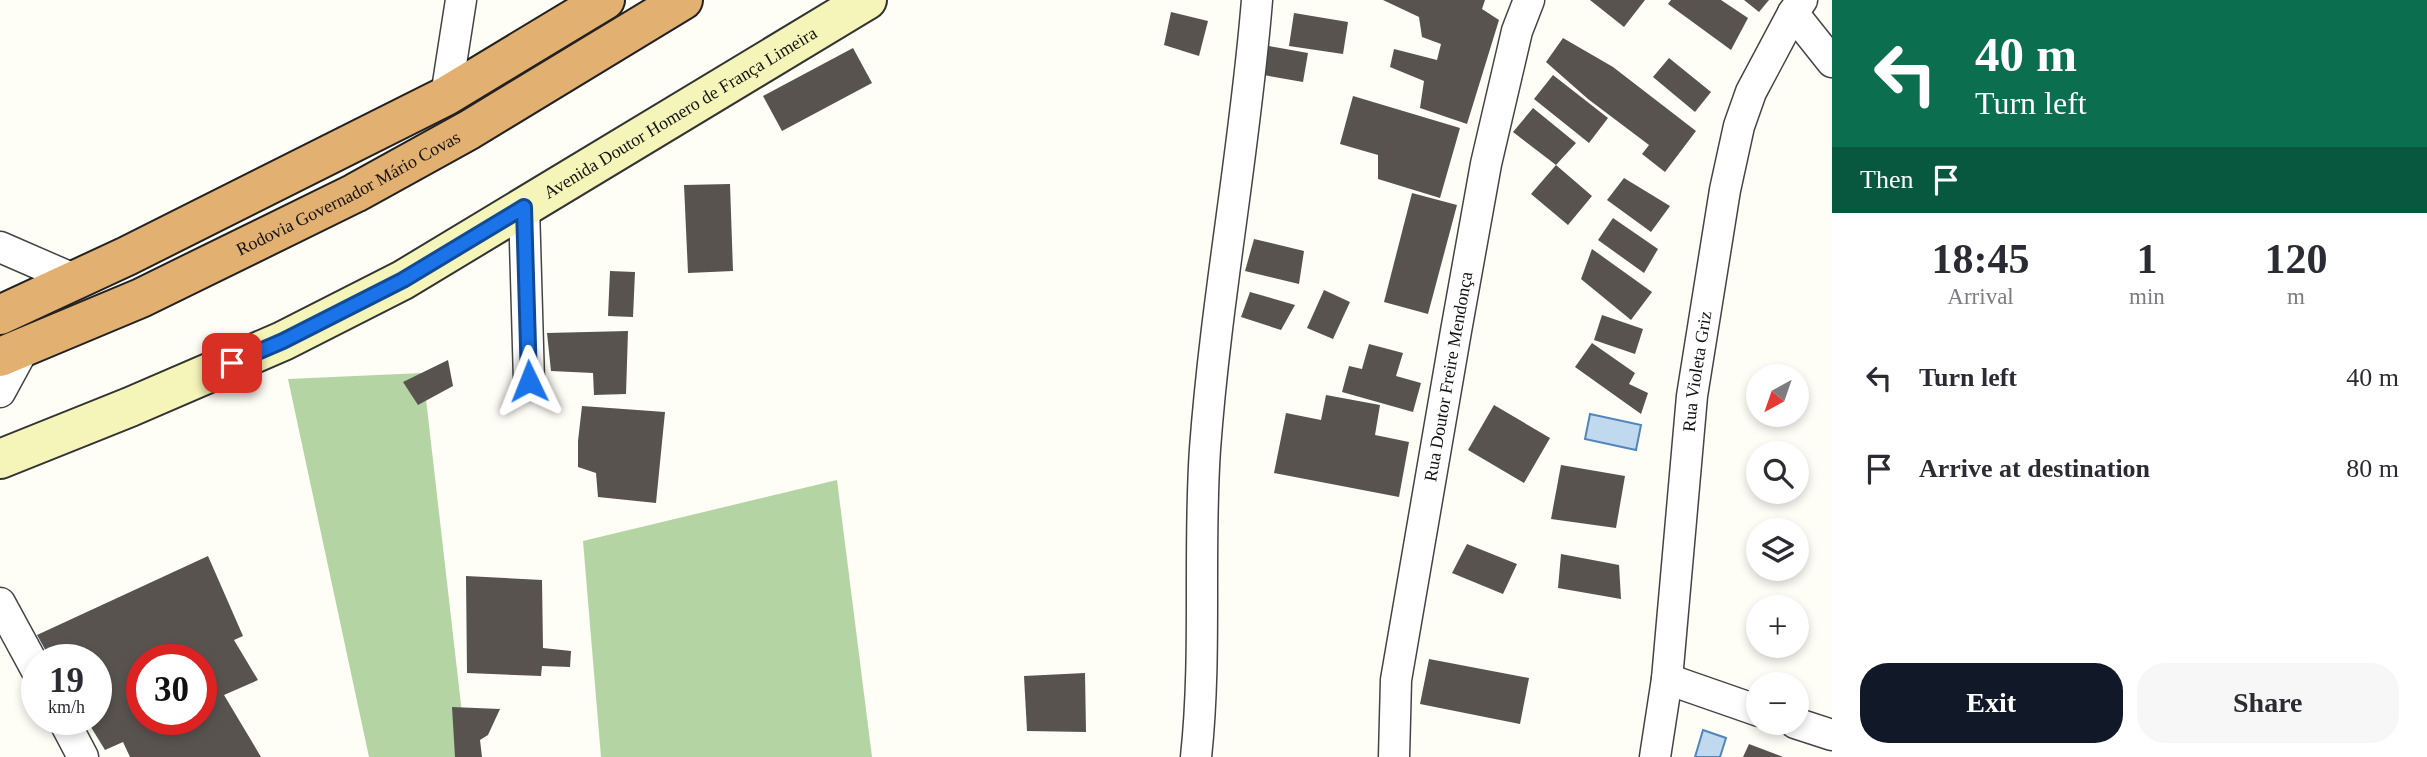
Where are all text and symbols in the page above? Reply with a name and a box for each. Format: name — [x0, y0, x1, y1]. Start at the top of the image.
street label: Avenida Doutor Homero de França Limeira — [540, 23, 820, 203]
text: 40 m — [1975, 27, 2077, 82]
icon: left — [1860, 28, 1951, 119]
text: Turn left — [1975, 85, 2087, 121]
street label: Rodovia Governador Mário Covas — [233, 127, 464, 260]
icon: arrive — [1927, 161, 1965, 199]
text: Then — [1860, 165, 1913, 194]
text: 18:45 — [1932, 236, 2030, 282]
text: 1 — [2136, 236, 2157, 282]
text: 120 — [2264, 236, 2327, 282]
street label: Rua Doutor Freire Mendonça — [1420, 270, 1476, 483]
text: Arrival — [1947, 284, 2014, 309]
text: min — [2129, 284, 2165, 309]
text: m — [2287, 284, 2305, 309]
street label: Rua Violeta Griz — [1679, 310, 1715, 433]
pin — [202, 333, 262, 393]
icon: arrive — [213, 344, 251, 382]
position arrow — [492, 344, 566, 418]
icon: left — [1860, 359, 1898, 397]
text: Turn left — [1919, 363, 2017, 392]
text: 40 m — [2346, 363, 2399, 392]
north arrow — [1746, 364, 1810, 427]
map controls — [1746, 364, 1809, 735]
button: search — [1746, 441, 1809, 504]
icon: arrive — [1860, 450, 1898, 488]
text: Arrive at destination — [1919, 454, 2150, 483]
text: 80 m — [2346, 454, 2399, 483]
button: layers — [1746, 518, 1809, 581]
button: + — [1746, 595, 1809, 658]
speed limit sign: 30 — [126, 644, 217, 735]
text: 19 — [49, 661, 84, 700]
button: Exit — [1860, 663, 2123, 743]
button: Share — [2137, 663, 2399, 743]
button: − — [1746, 672, 1809, 735]
text: km/h — [48, 697, 85, 717]

